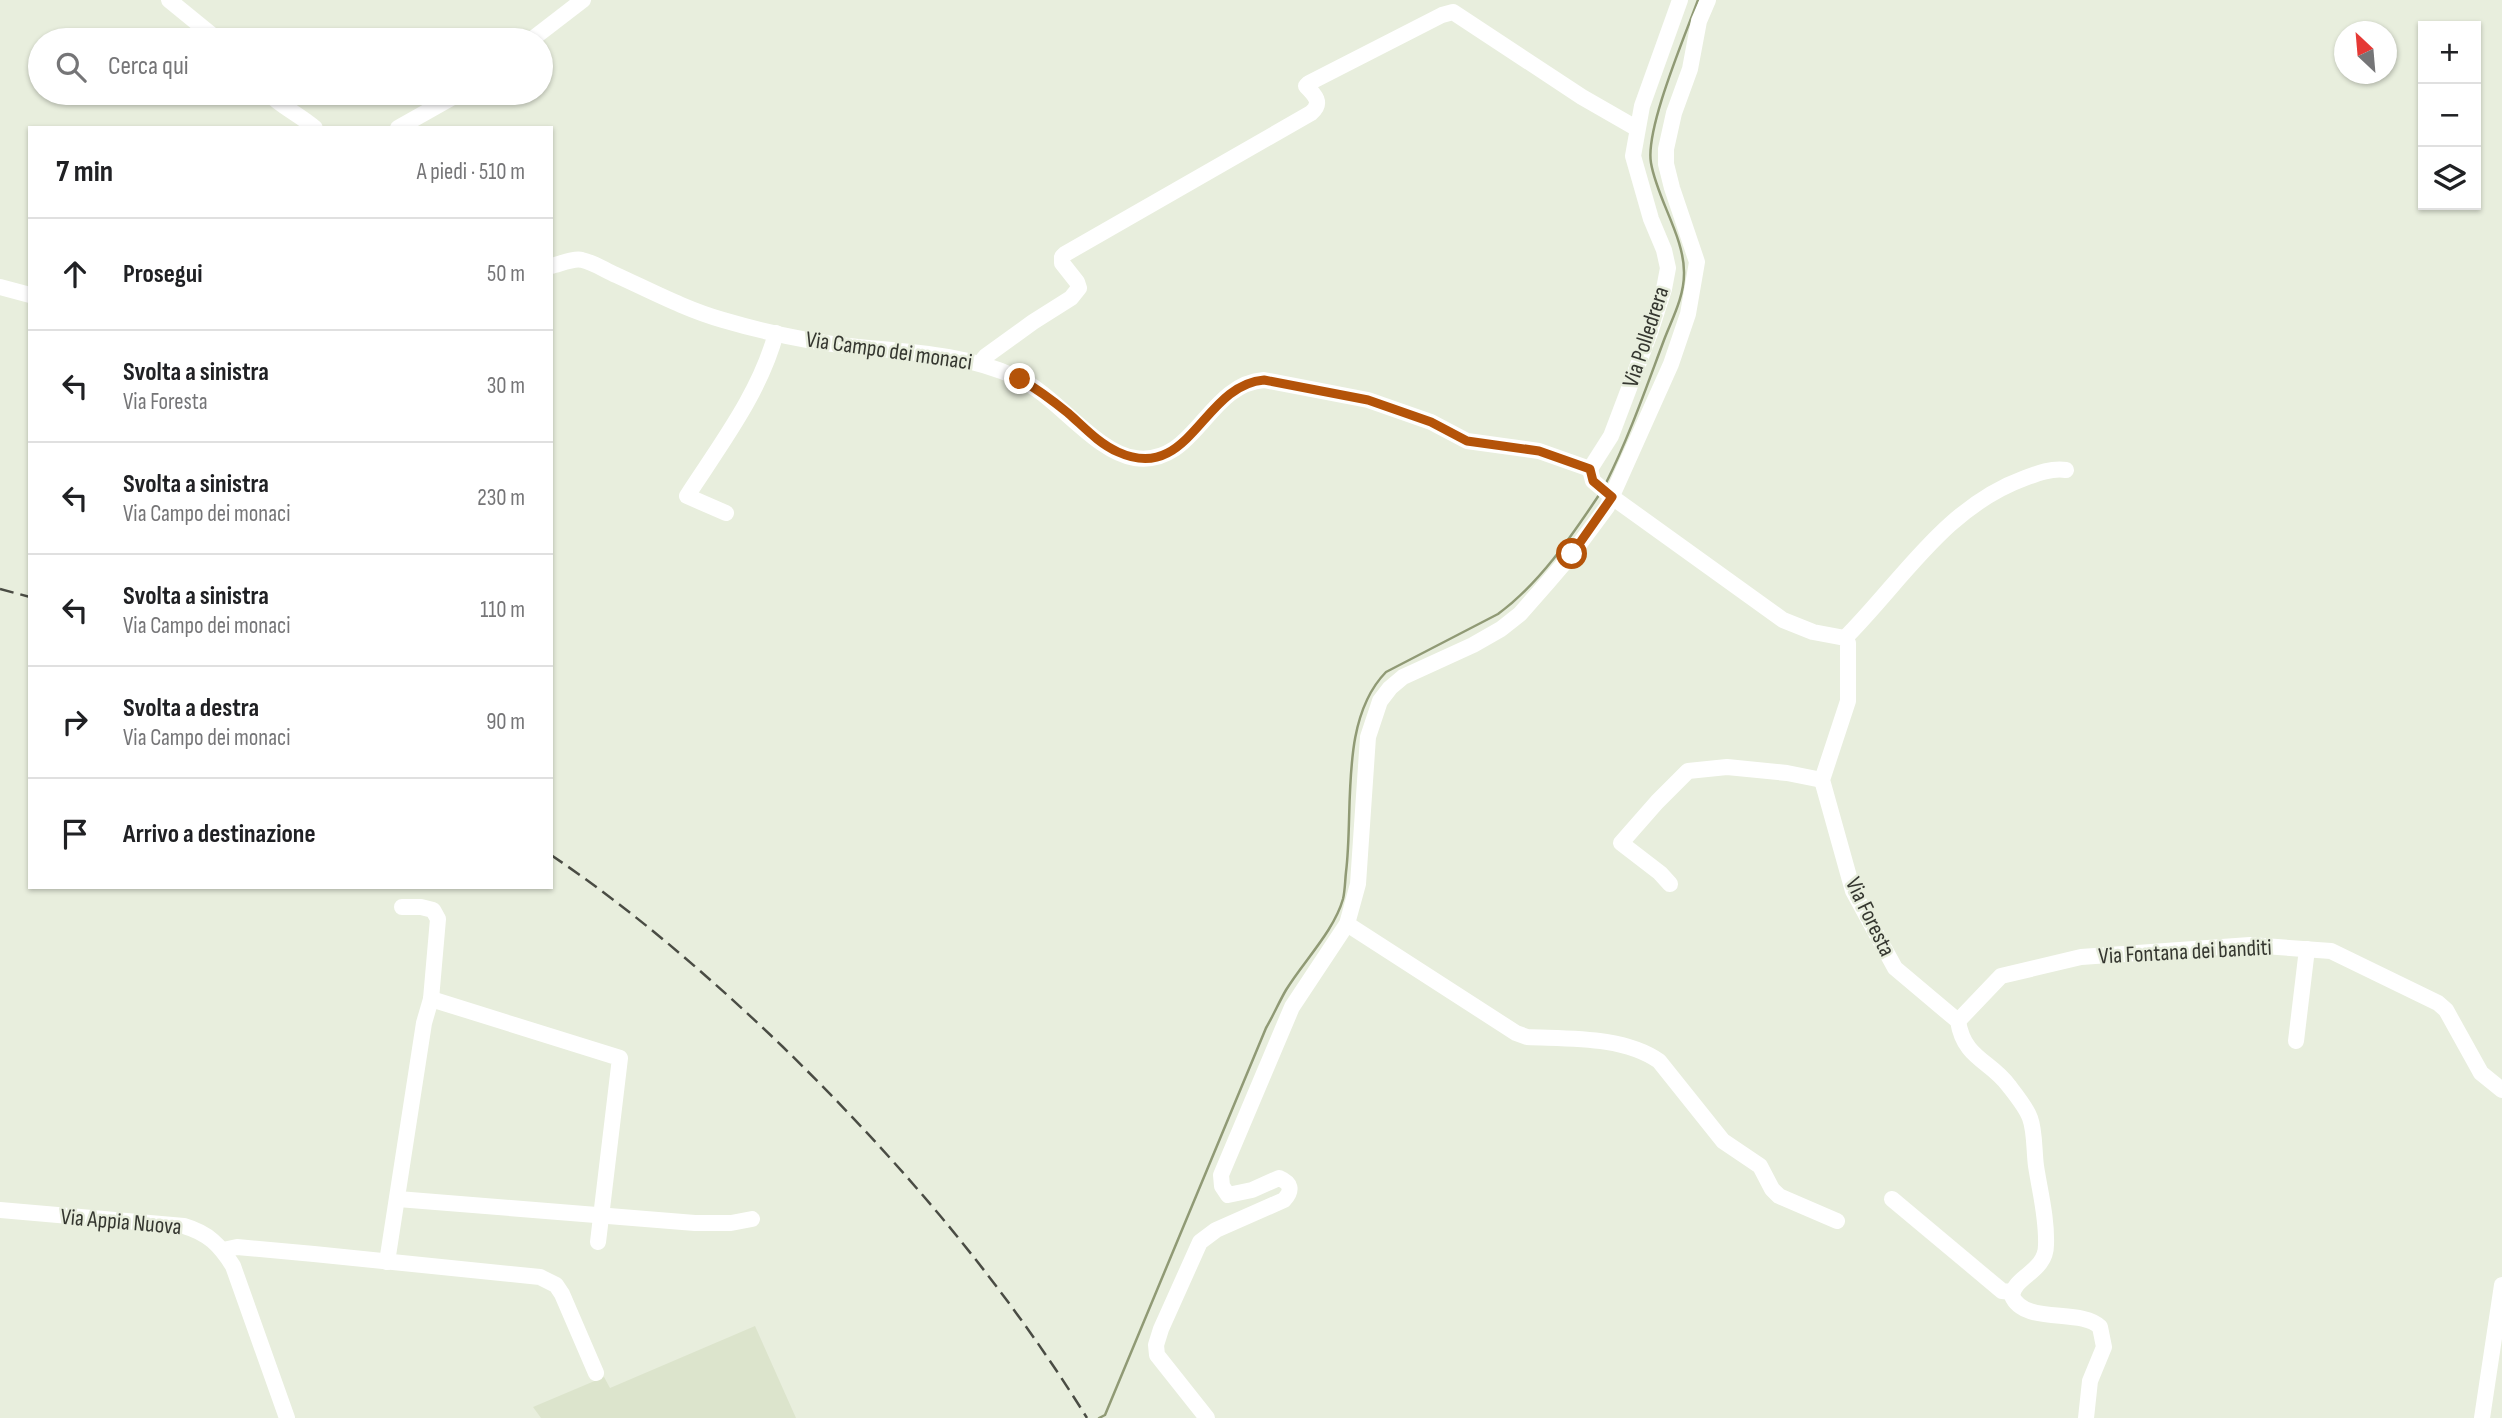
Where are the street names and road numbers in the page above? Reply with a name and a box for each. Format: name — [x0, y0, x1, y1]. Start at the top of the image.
street label: Via Polledrera — [1617, 283, 1675, 391]
street label: Via Campo dei monaci — [804, 325, 974, 377]
street label: Via Foresta — [1839, 873, 1901, 961]
street label: Via Fontana dei banditi — [2098, 933, 2272, 971]
street label: Via Appia Nuova — [59, 1203, 183, 1241]

